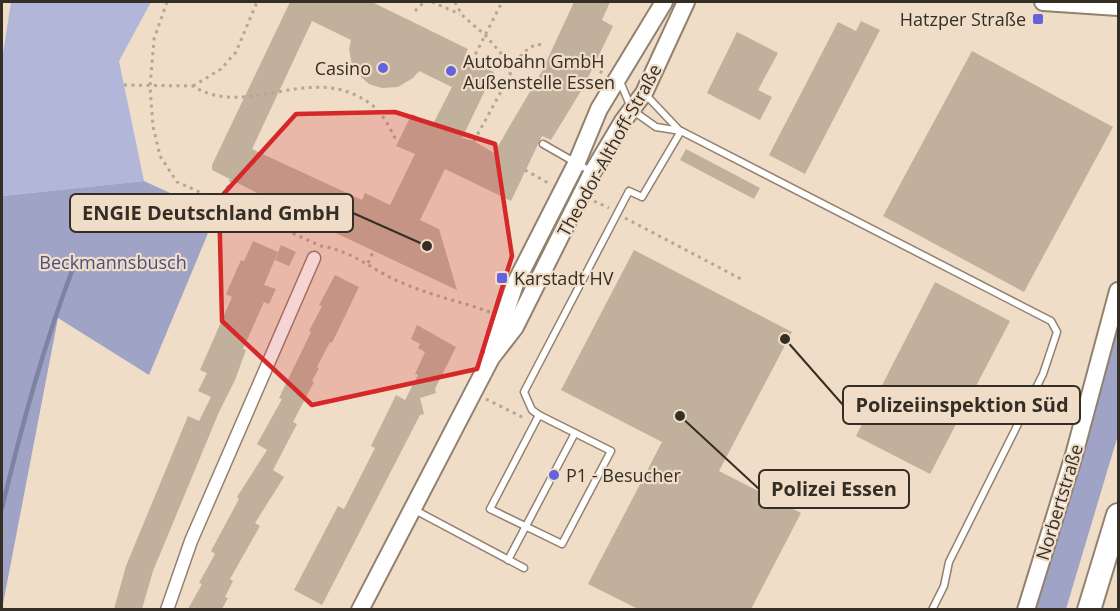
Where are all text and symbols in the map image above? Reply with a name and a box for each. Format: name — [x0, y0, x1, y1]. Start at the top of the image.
place label: Hatzper Straße — [900, 7, 1026, 31]
marker: Hatzper Straße — [1031, 12, 1045, 26]
place label: Autobahn GmbH Außenstelle Essen — [463, 49, 615, 94]
place label: Casino — [315, 56, 371, 80]
street label: Theodor-Althoff-Straße — [551, 59, 667, 241]
marker: Casino — [376, 61, 390, 75]
marker: Autobahn GmbH Außenstelle Essen — [444, 64, 458, 78]
callout: ENGIE Deutschland GmbH — [70, 194, 353, 232]
text: ENGIE Deutschland GmbH — [82, 199, 340, 226]
park label: Beckmannsbusch — [39, 250, 187, 274]
place label: Karstadt HV — [514, 266, 614, 290]
marker: Karstadt HV — [495, 271, 509, 285]
callout: Polizeiinspektion Süd — [843, 386, 1080, 424]
text: Polizeiinspektion Süd — [855, 391, 1069, 418]
street label: Norbertstraße — [1030, 441, 1088, 563]
place label: P1 - Besucher — [566, 463, 681, 487]
marker: P1 - Besucher — [547, 468, 561, 482]
callout: Polizei Essen — [759, 470, 909, 508]
text: Polizei Essen — [771, 475, 897, 502]

